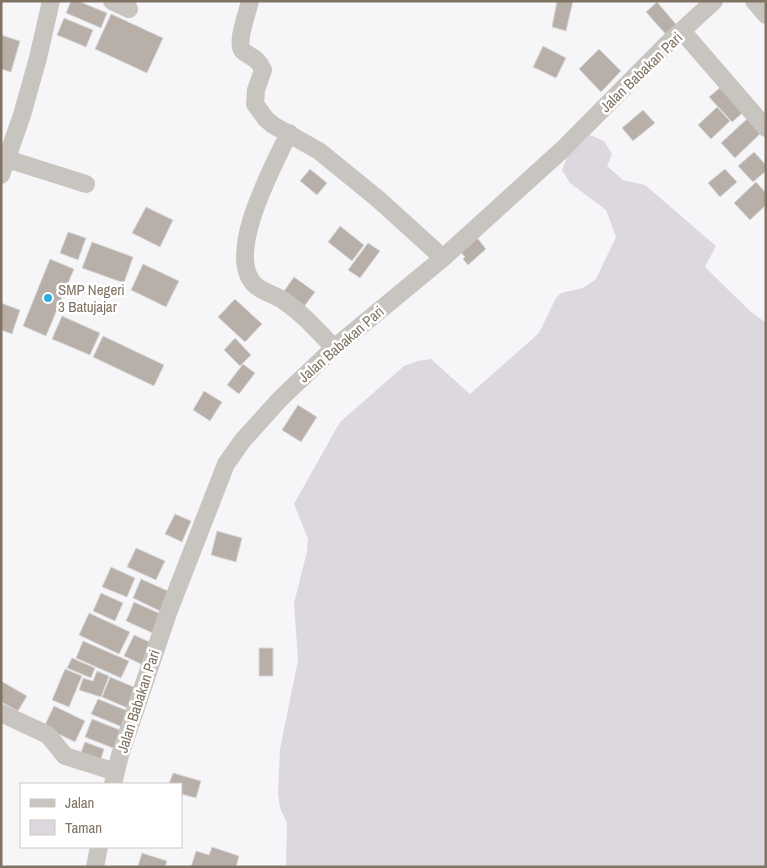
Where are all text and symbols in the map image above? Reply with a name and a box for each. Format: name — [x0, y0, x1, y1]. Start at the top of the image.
street label: Jalan Babakan Pari — [595, 27, 687, 117]
place label: SMP Negeri 3 Batujajar — [58, 279, 125, 317]
marker: SMP Negeri 3 Batujajar — [42, 292, 54, 304]
street label: Jalan Babakan Pari — [294, 301, 388, 387]
street label: Jalan Babakan Pari — [111, 647, 165, 755]
legend — [20, 783, 182, 848]
text: Jalan — [65, 792, 94, 813]
text: Taman — [65, 817, 102, 838]

